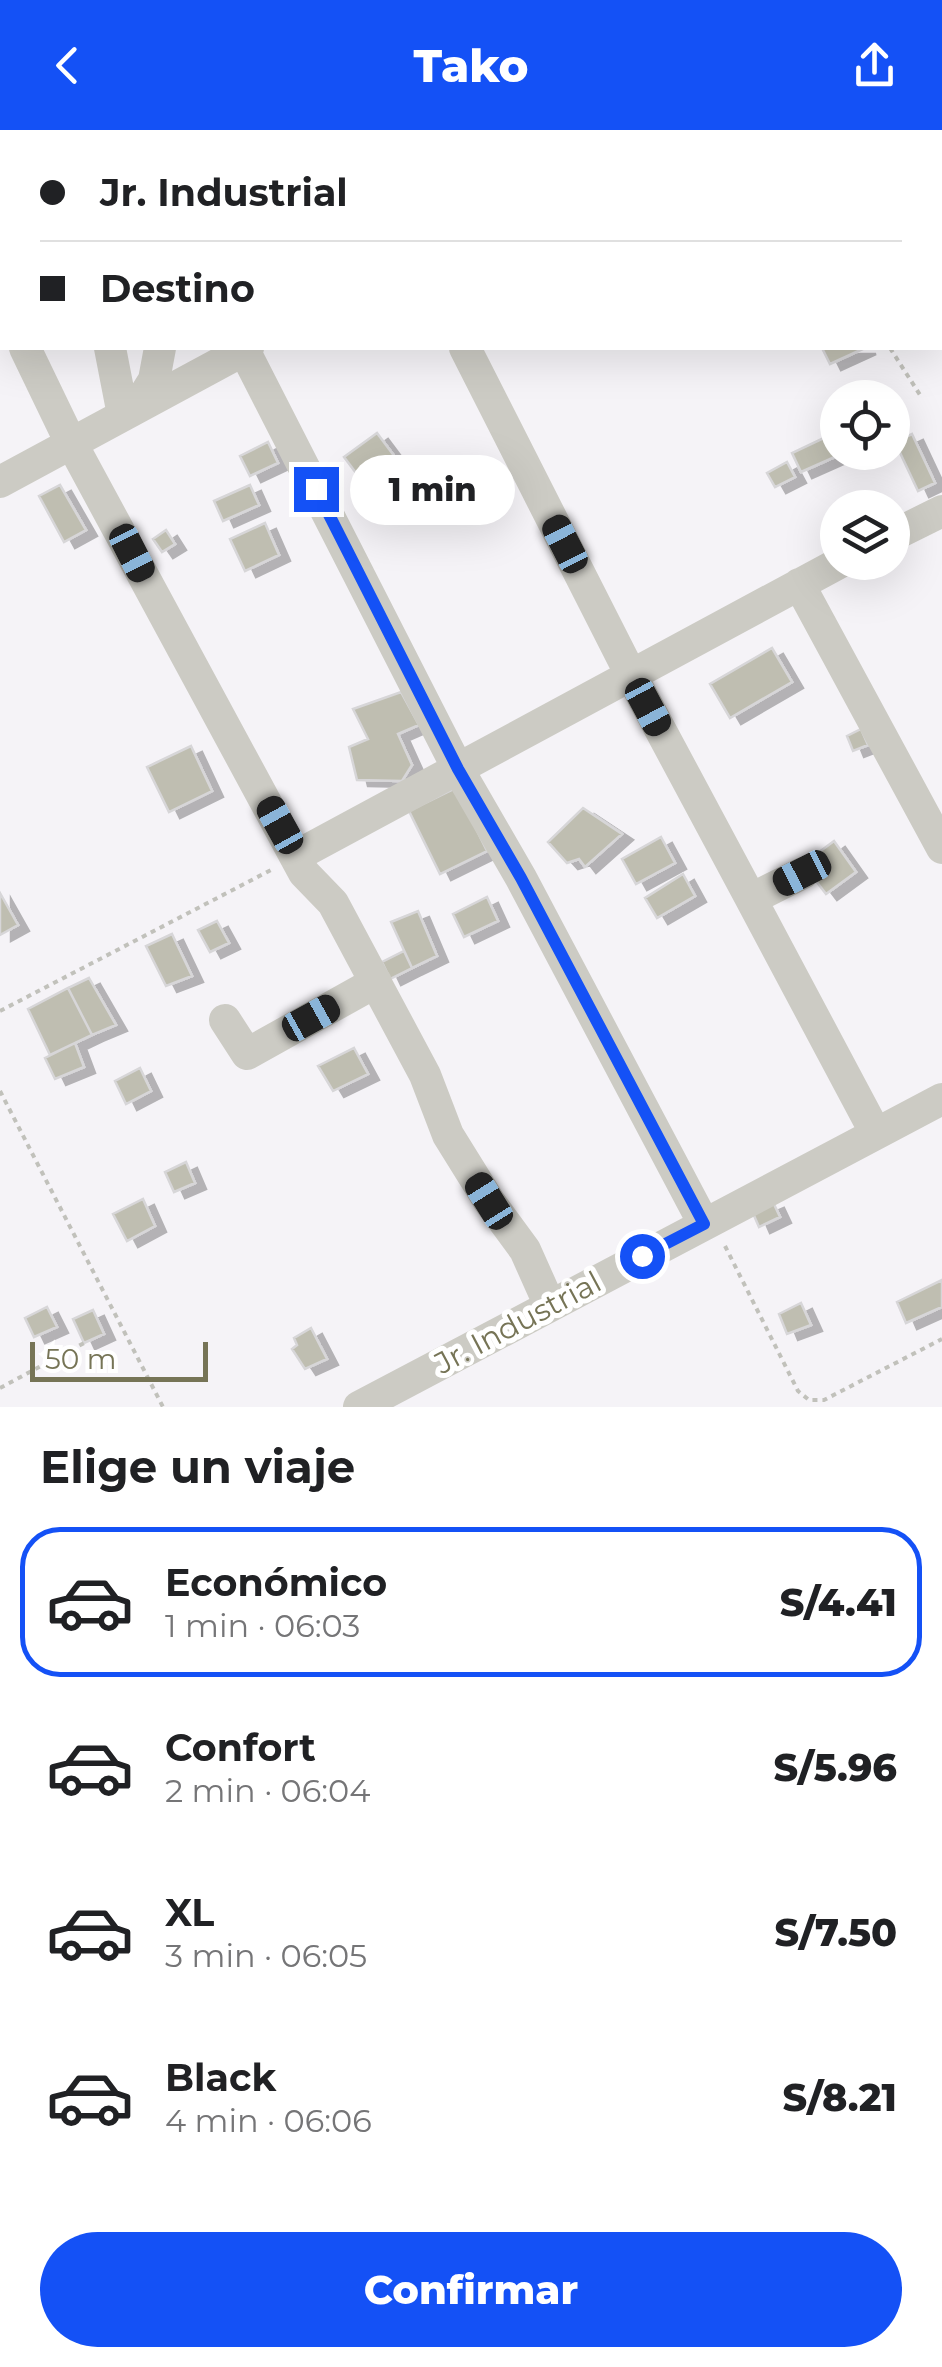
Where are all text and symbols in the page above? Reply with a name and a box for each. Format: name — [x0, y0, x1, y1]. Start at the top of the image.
icon: back — [40, 38, 95, 93]
text: Tako — [413, 38, 529, 93]
icon: share — [847, 38, 902, 93]
text: Jr. Industrial — [100, 169, 348, 216]
text: Destino — [100, 265, 255, 312]
map controls — [820, 380, 910, 580]
button: locate — [820, 380, 910, 470]
callout: 1 min — [351, 454, 516, 524]
route end — [294, 467, 339, 512]
text: 1 min — [388, 470, 477, 509]
button: layers — [820, 490, 910, 580]
car — [538, 510, 592, 578]
car — [105, 519, 159, 587]
car — [621, 673, 675, 741]
car — [252, 791, 308, 859]
car — [768, 846, 836, 900]
car — [277, 990, 345, 1046]
car — [460, 1168, 518, 1234]
route start — [620, 1234, 665, 1279]
street label: Jr. Industrial — [427, 1263, 607, 1382]
scale bar — [30, 1337, 208, 1382]
text: 50 m — [45, 1342, 116, 1376]
text: Elige un viaje — [40, 1439, 355, 1494]
icon: car — [45, 1557, 135, 1647]
text: Económico — [165, 1559, 387, 1606]
text: S/4.41 — [780, 1579, 897, 1626]
text: 1 min · 06:03 — [165, 1606, 360, 1645]
icon: car — [45, 1722, 135, 1812]
text: Confort — [165, 1724, 316, 1771]
text: S/5.96 — [773, 1744, 897, 1791]
text: 2 min · 06:04 — [165, 1771, 370, 1810]
icon: car — [45, 1887, 135, 1977]
text: XL — [165, 1889, 214, 1936]
text: S/7.50 — [774, 1909, 897, 1956]
text: 3 min · 06:05 — [165, 1936, 367, 1975]
icon: car — [45, 2052, 135, 2142]
text: Black — [165, 2054, 276, 2101]
text: S/8.21 — [783, 2074, 897, 2121]
text: 4 min · 06:06 — [165, 2101, 372, 2140]
button: Confirmar — [40, 2232, 902, 2347]

